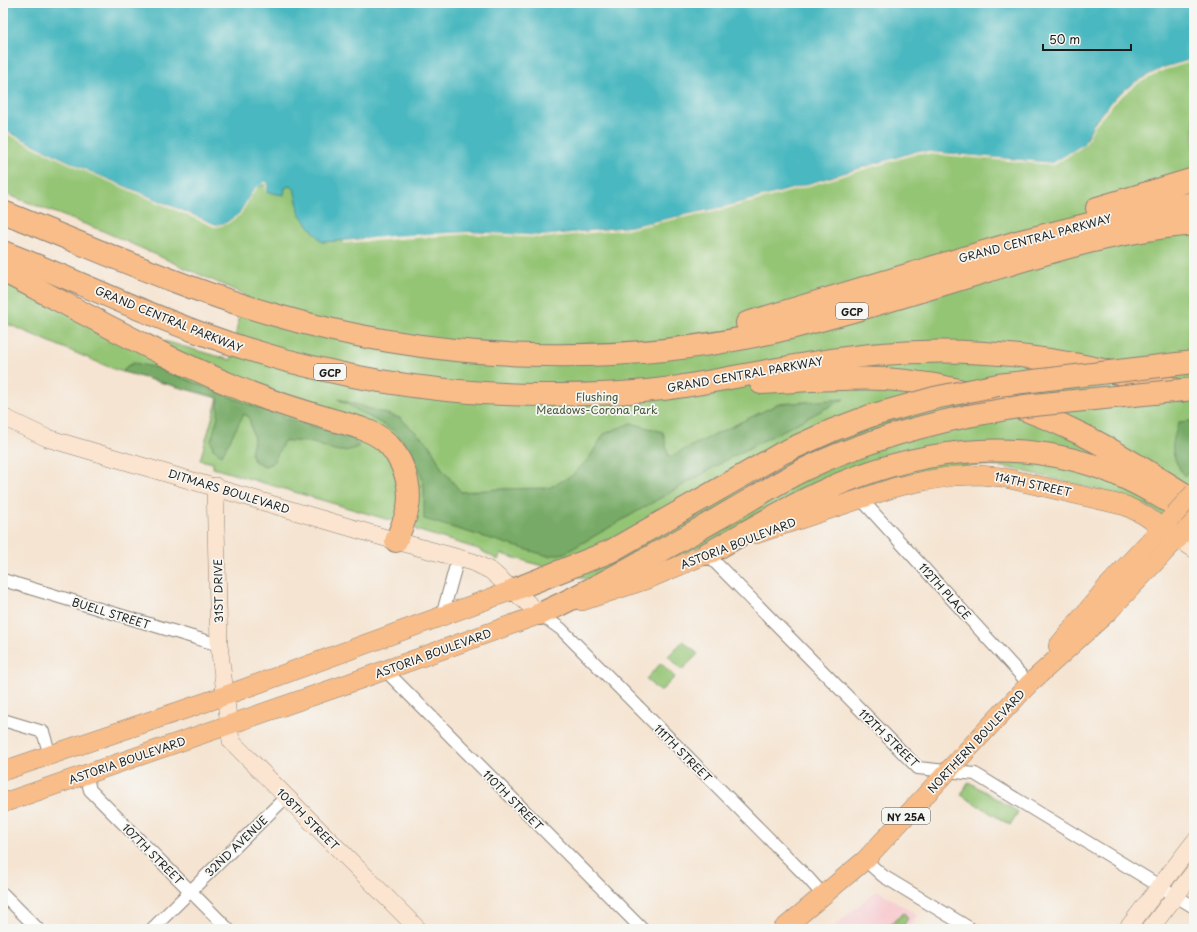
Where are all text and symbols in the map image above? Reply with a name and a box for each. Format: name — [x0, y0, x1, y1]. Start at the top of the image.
scale bar — [1043, 26, 1131, 52]
text: 50 m — [1049, 30, 1080, 48]
street label: GRAND CENTRAL PARKWAY — [957, 209, 1113, 267]
street label: GRAND CENTRAL PARKWAY — [93, 282, 245, 356]
road number: GCP — [836, 303, 868, 319]
street label: GRAND CENTRAL PARKWAY — [666, 352, 824, 396]
road number: GCP — [314, 364, 346, 380]
park label: Flushing Meadows-Corona Park — [536, 388, 658, 418]
street label: DITMARS BOULEVARD — [166, 464, 292, 518]
street label: 114TH STREET — [993, 468, 1073, 501]
street label: ASTORIA BOULEVARD — [678, 513, 798, 573]
street label: 31ST DRIVE — [209, 559, 227, 623]
street label: 112TH PLACE — [915, 559, 975, 623]
street label: BUELL STREET — [70, 593, 153, 633]
street label: ASTORIA BOULEVARD — [372, 624, 494, 682]
street label: NORTHERN BOULEVARD — [923, 685, 1029, 797]
street label: 112TH STREET — [855, 705, 923, 771]
street label: 111TH STREET — [650, 720, 716, 786]
street label: ASTORIA BOULEVARD — [66, 732, 188, 788]
street label: 110TH STREET — [479, 766, 547, 834]
street label: 108TH STREET — [273, 784, 343, 854]
road number: NY 25A — [882, 808, 930, 824]
street label: 32ND AVENUE — [201, 811, 271, 880]
street label: 107TH STREET — [119, 820, 188, 889]

